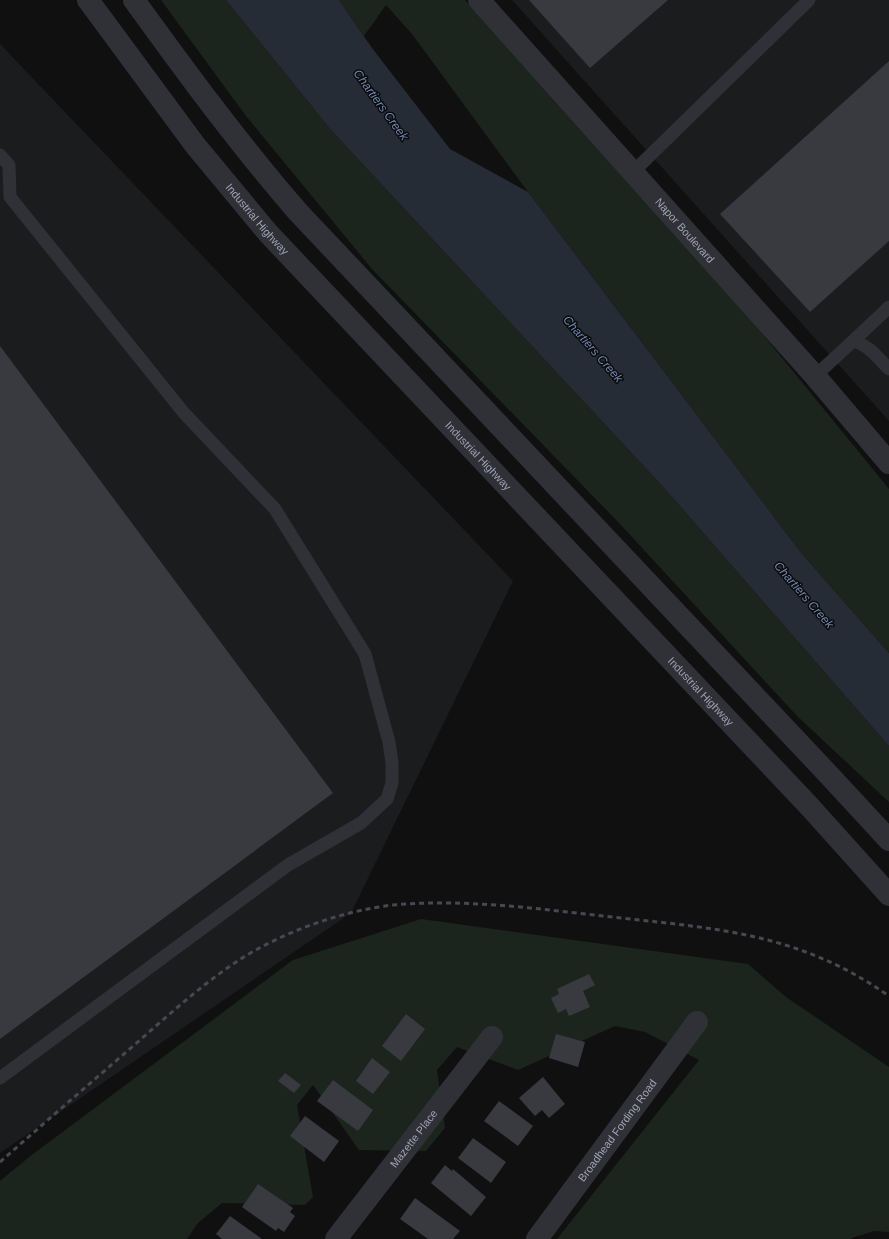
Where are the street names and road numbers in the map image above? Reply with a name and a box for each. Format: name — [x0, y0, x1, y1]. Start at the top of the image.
street label: Industrial Highway — [223, 181, 292, 257]
street label: Napor Boulevard — [653, 196, 717, 265]
street label: Industrial Highway — [443, 419, 514, 493]
street label: Industrial Highway — [666, 655, 736, 729]
street label: Broadhead Fording Road — [576, 1077, 659, 1184]
street label: Mazette Place — [388, 1107, 440, 1170]

